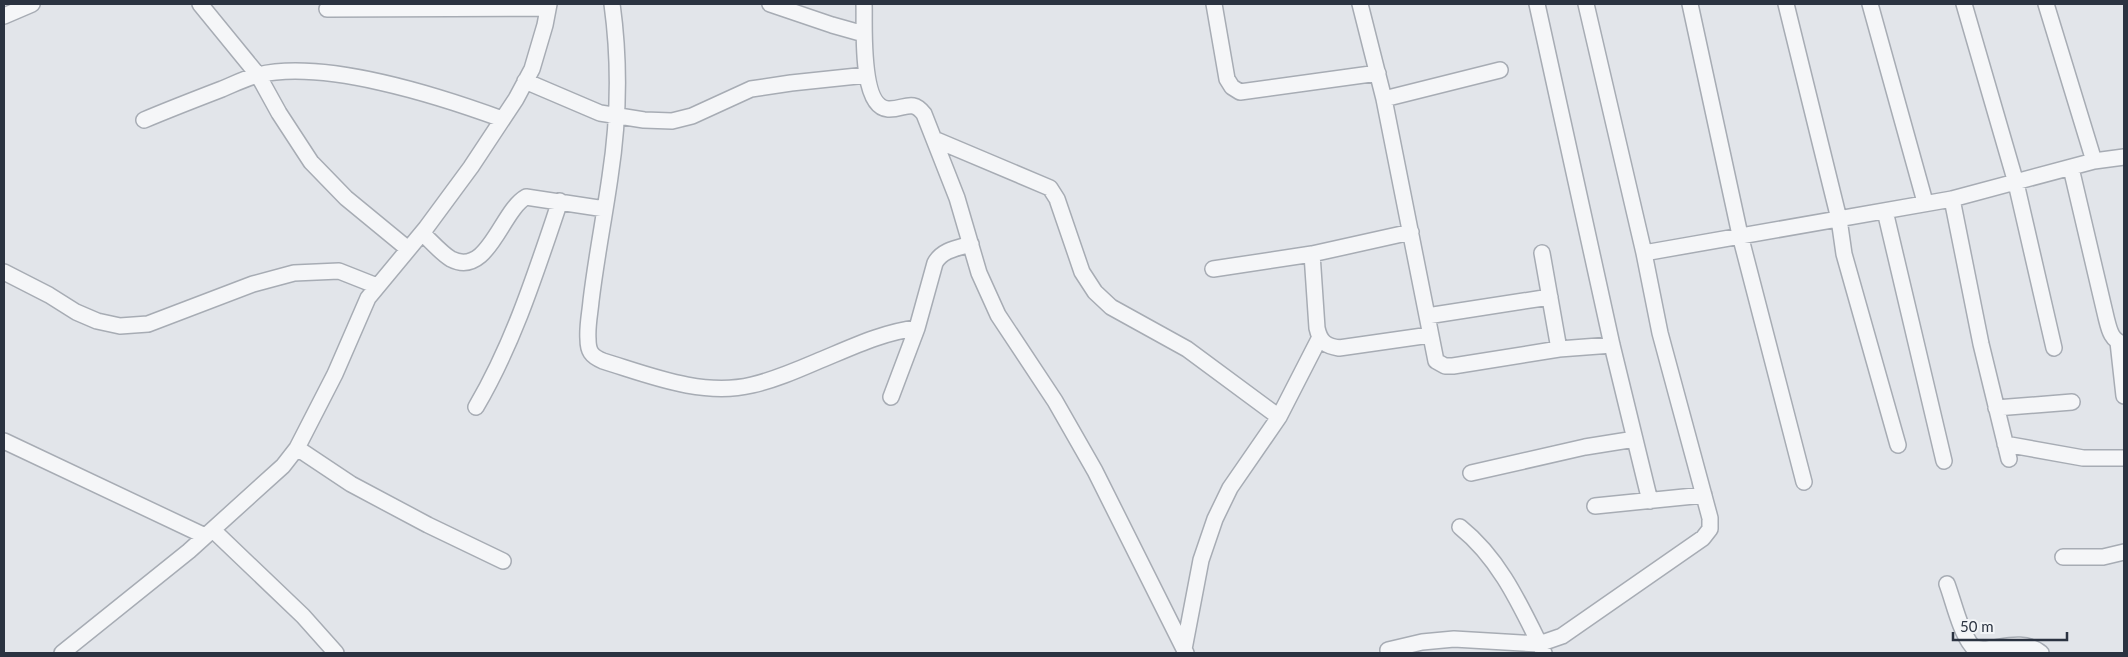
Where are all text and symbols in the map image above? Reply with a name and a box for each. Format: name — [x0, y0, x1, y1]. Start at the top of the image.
scale bar — [1953, 610, 2067, 642]
text: 50 m — [1960, 617, 1994, 635]

